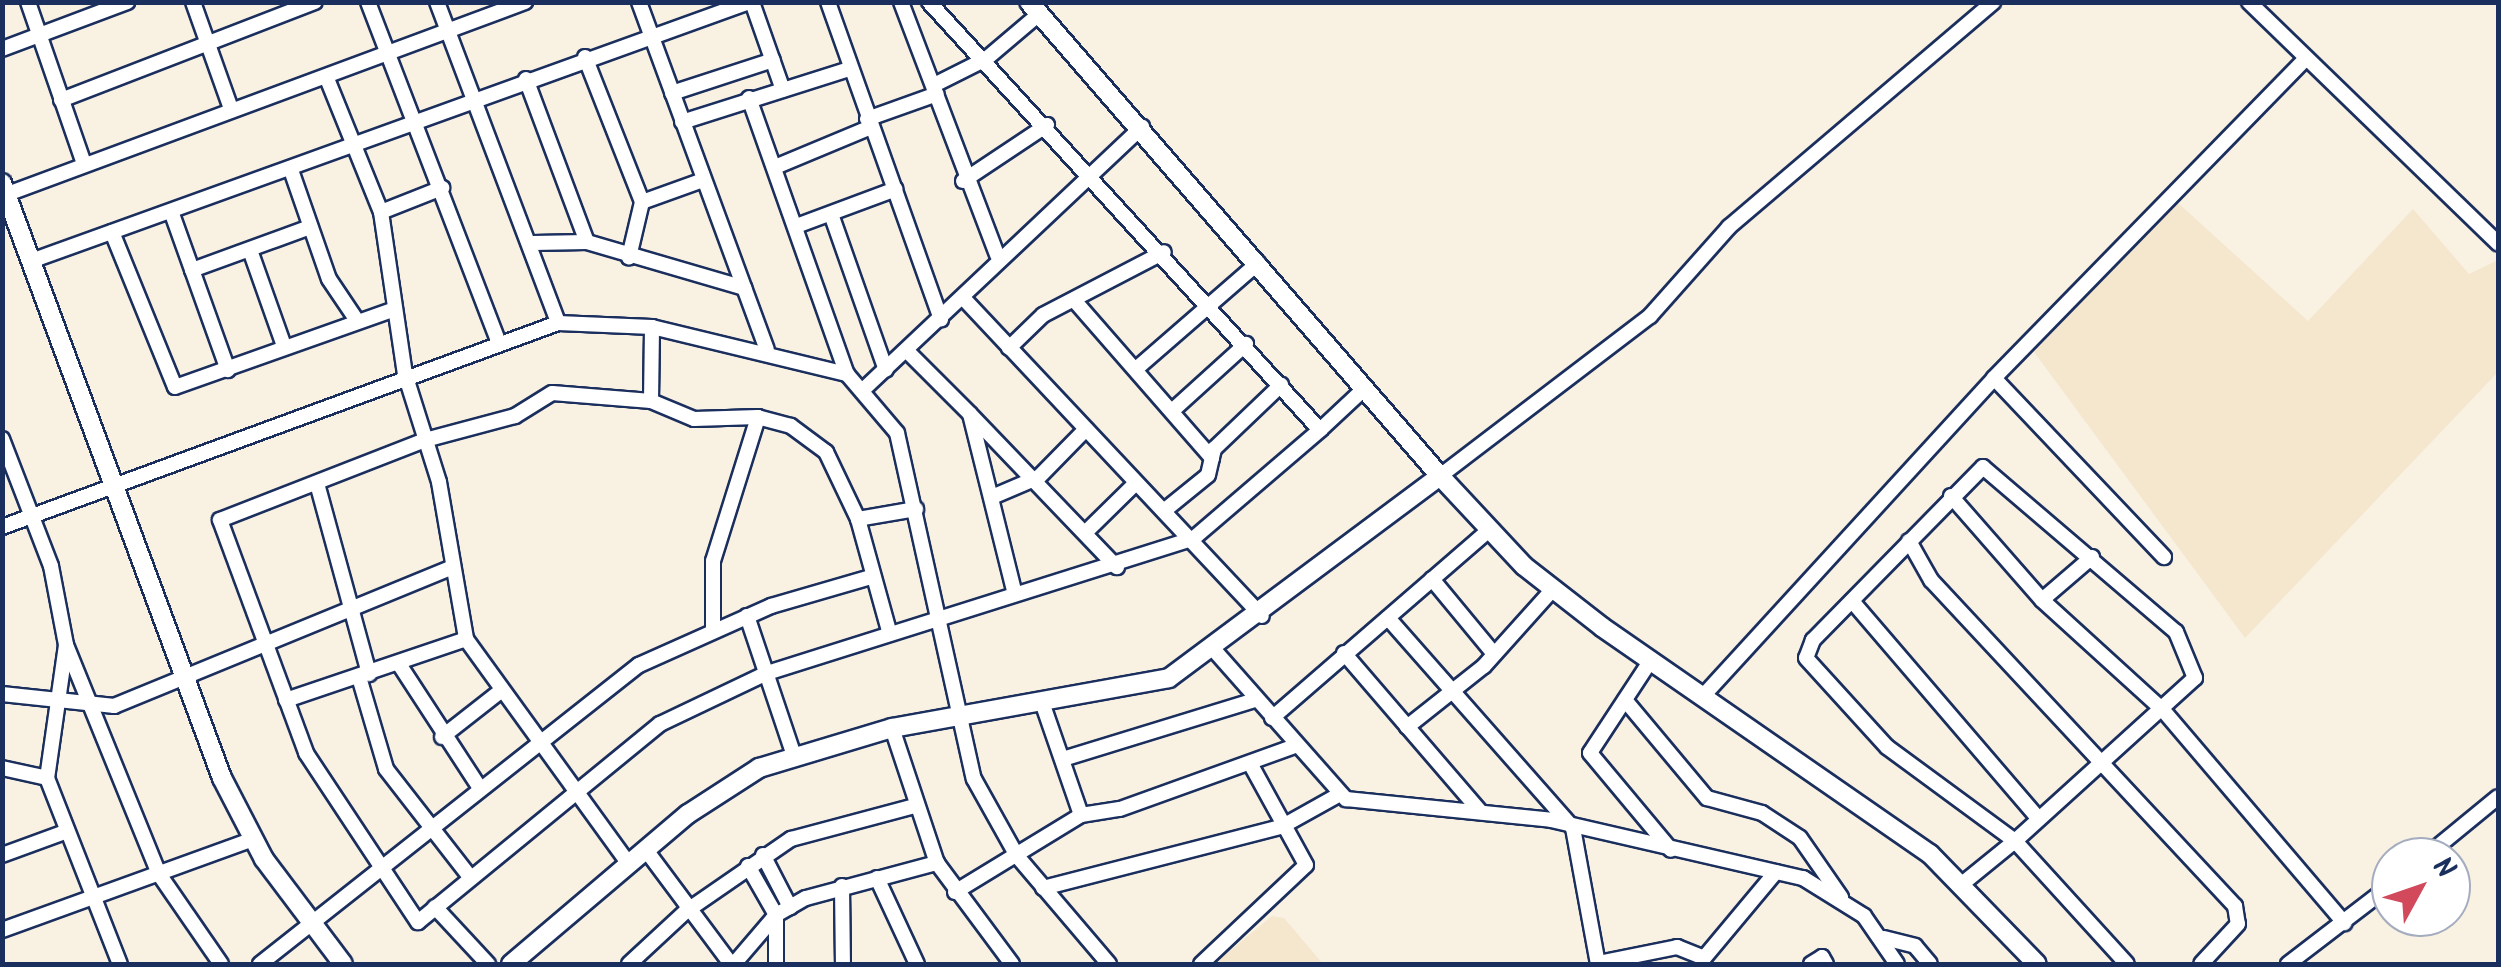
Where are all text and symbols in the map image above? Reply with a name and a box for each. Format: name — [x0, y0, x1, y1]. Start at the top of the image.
north arrow — [2371, 837, 2471, 937]
text: N — [2420, 847, 2466, 890]

